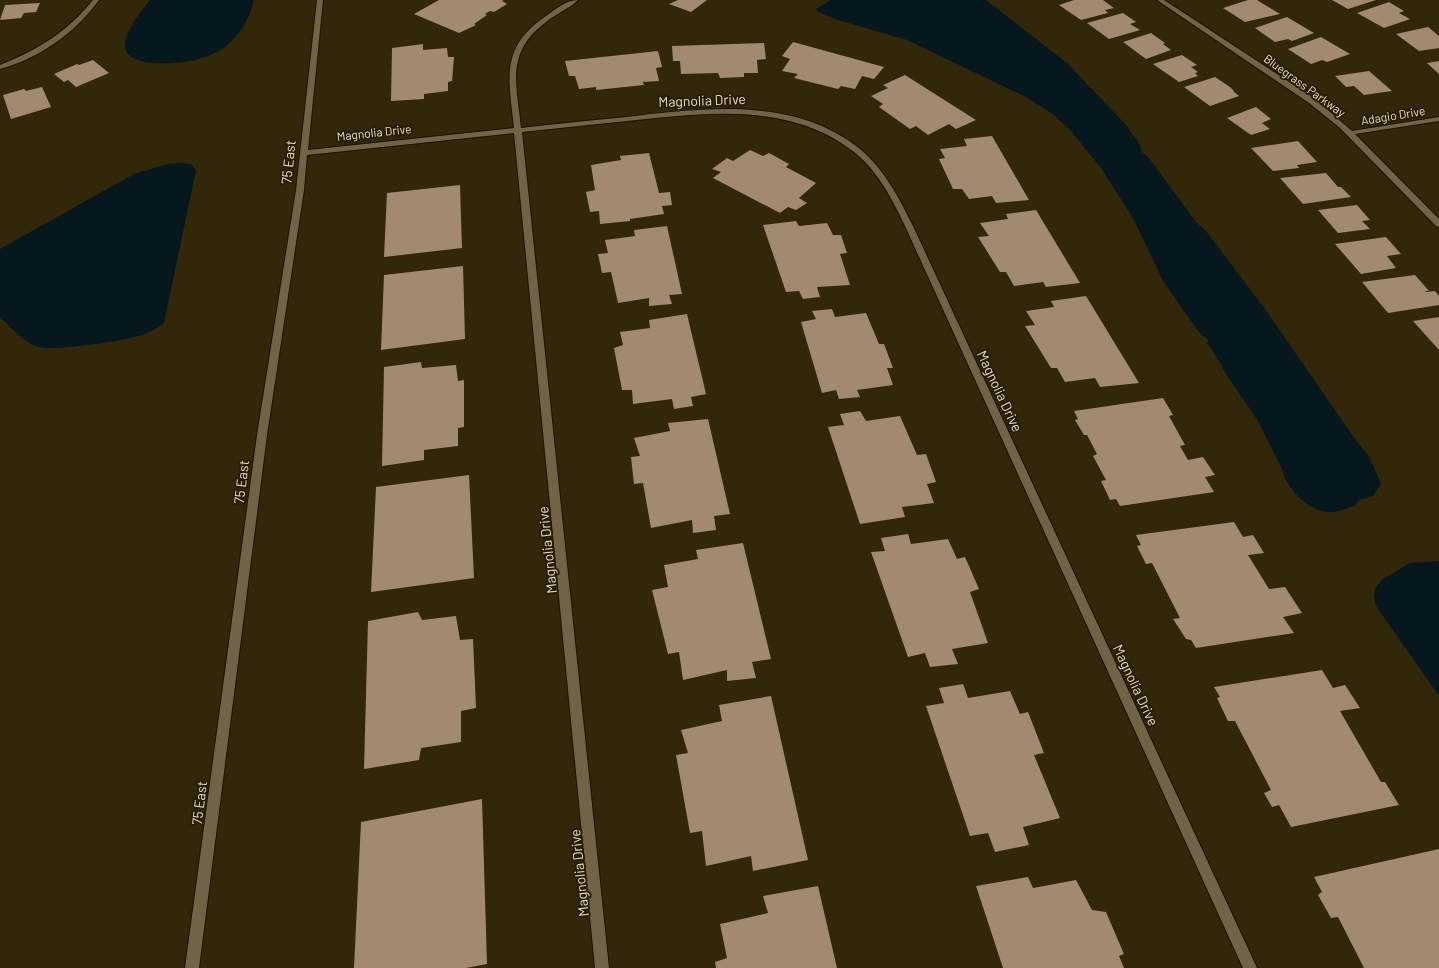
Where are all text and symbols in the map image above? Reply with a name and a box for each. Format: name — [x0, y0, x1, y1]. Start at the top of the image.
street label: Bluegrass Parkway — [1261, 51, 1349, 120]
street label: Magnolia Drive — [658, 90, 746, 110]
street label: Adagio Drive — [1360, 103, 1426, 127]
street label: Magnolia Drive — [336, 121, 412, 143]
street label: 75 East — [277, 139, 299, 185]
street label: Magnolia Drive — [974, 348, 1026, 434]
street label: 75 East — [230, 459, 252, 505]
street label: Magnolia Drive — [534, 506, 560, 594]
street label: Magnolia Drive — [1110, 642, 1162, 728]
street label: 75 East — [188, 780, 210, 826]
street label: Magnolia Drive — [566, 829, 592, 917]

